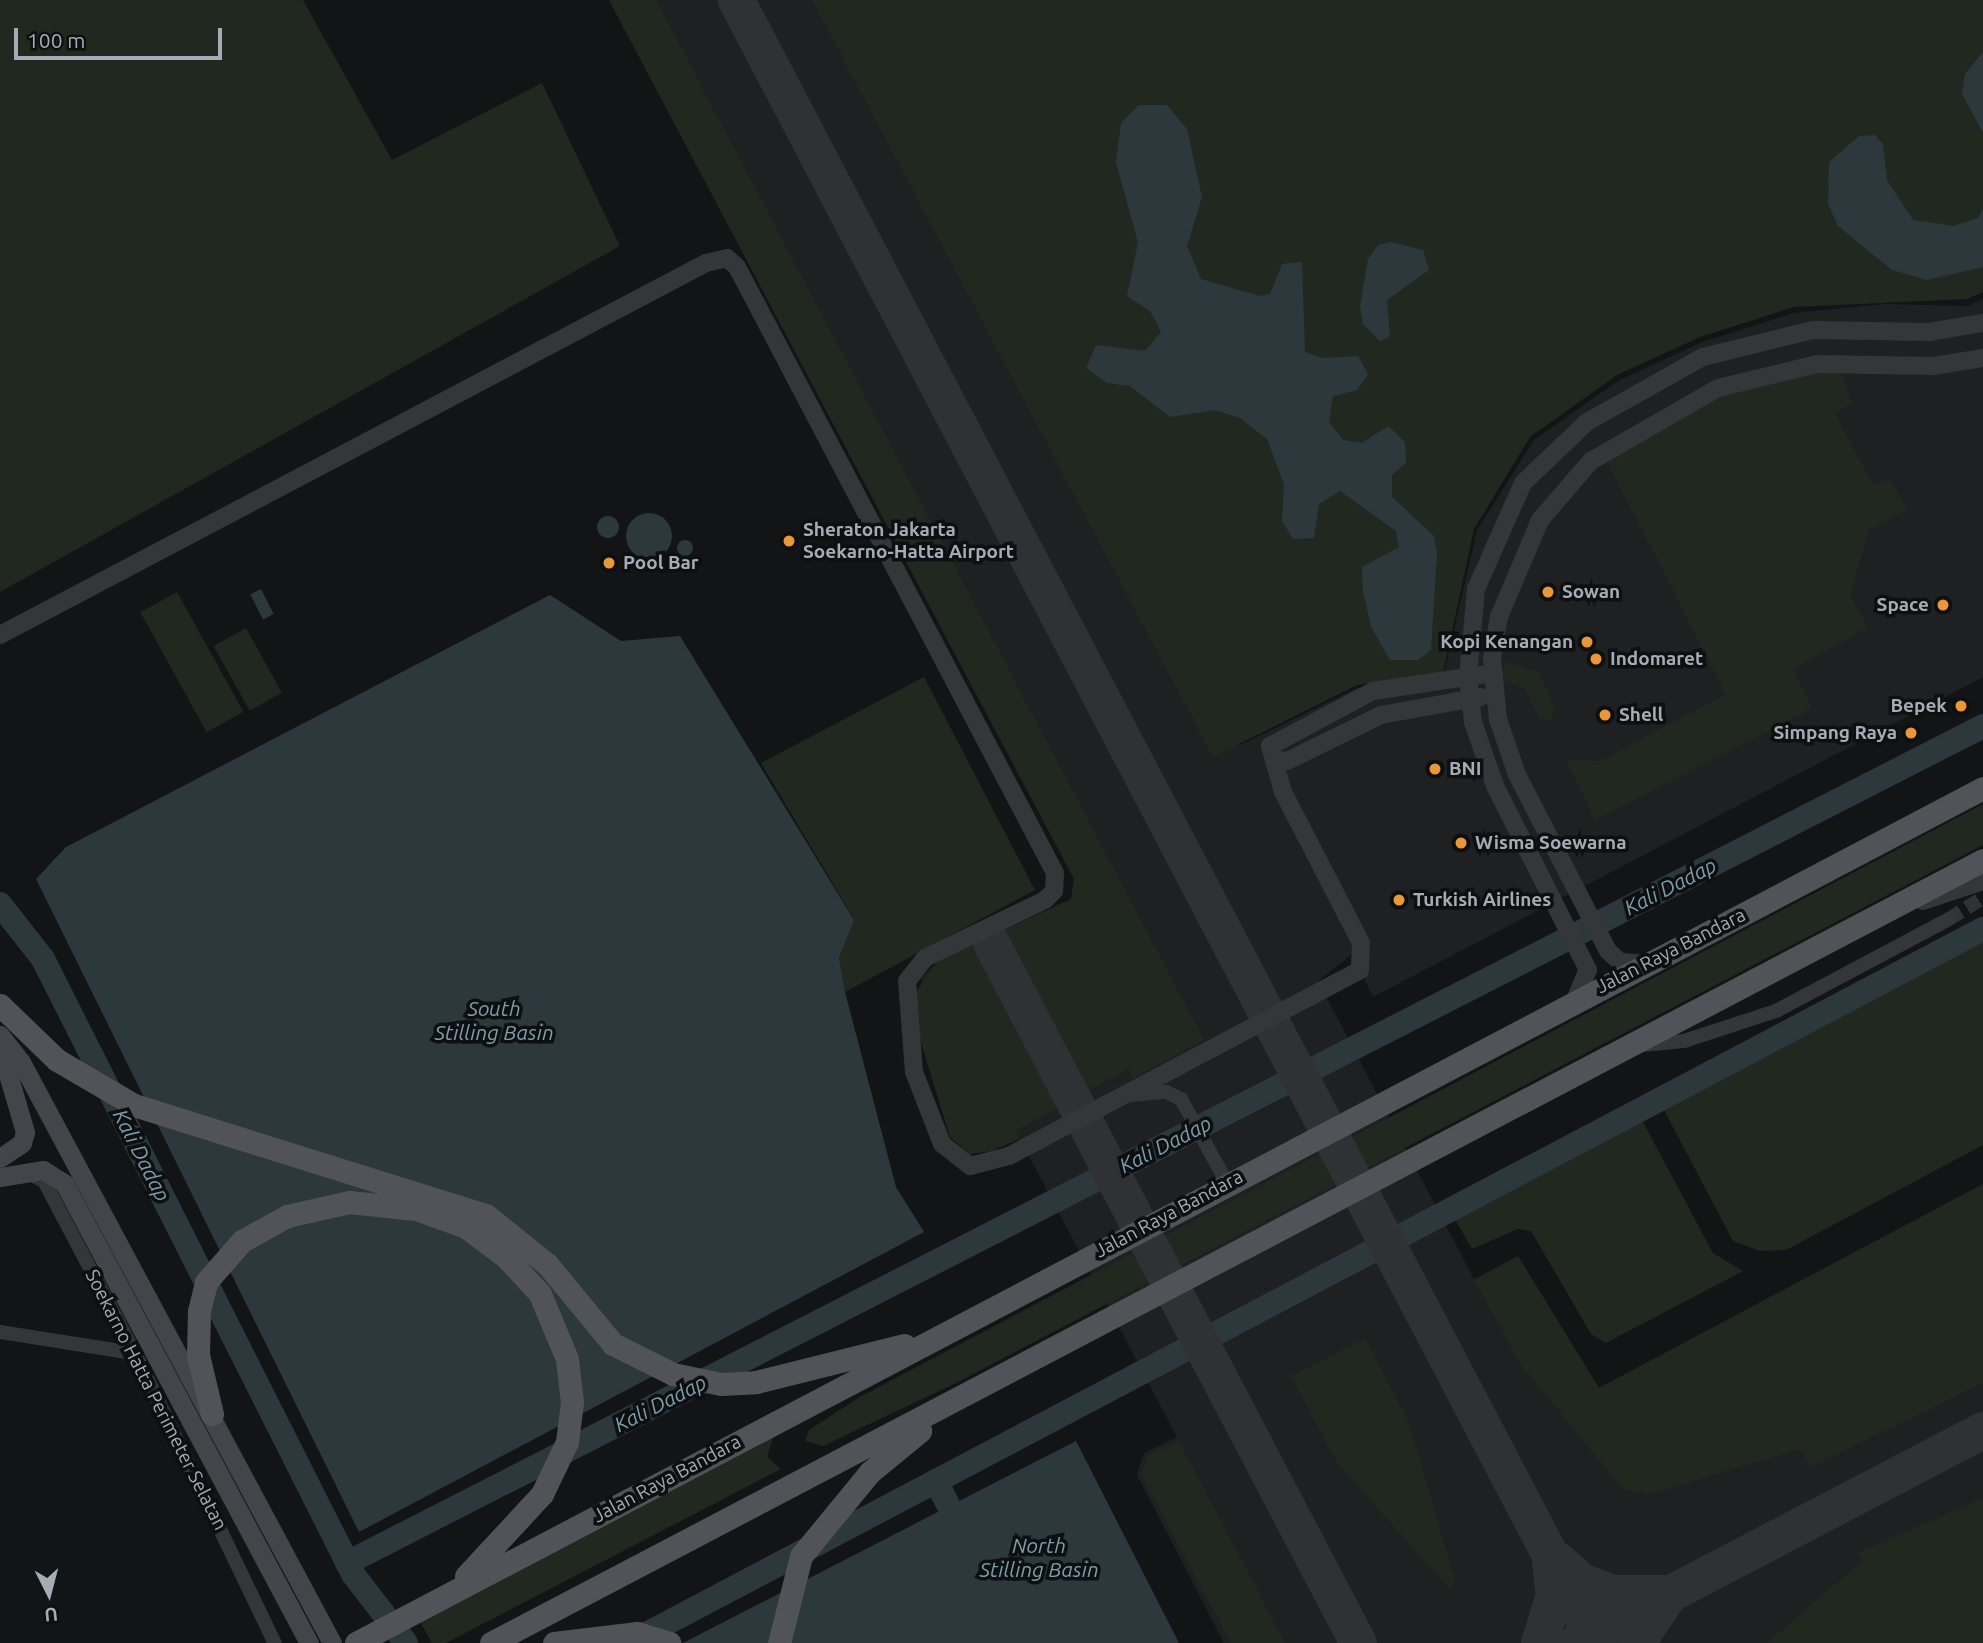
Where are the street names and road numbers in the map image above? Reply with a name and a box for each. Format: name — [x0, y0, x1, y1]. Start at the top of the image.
street label: Jalan Raya Bandara — [1593, 904, 1749, 998]
street label: Jalan Raya Bandara — [1091, 1165, 1247, 1263]
street label: Soekarno Hatta Perimeter Selatan — [80, 1266, 232, 1534]
street label: Jalan Raya Bandara — [589, 1430, 745, 1528]

